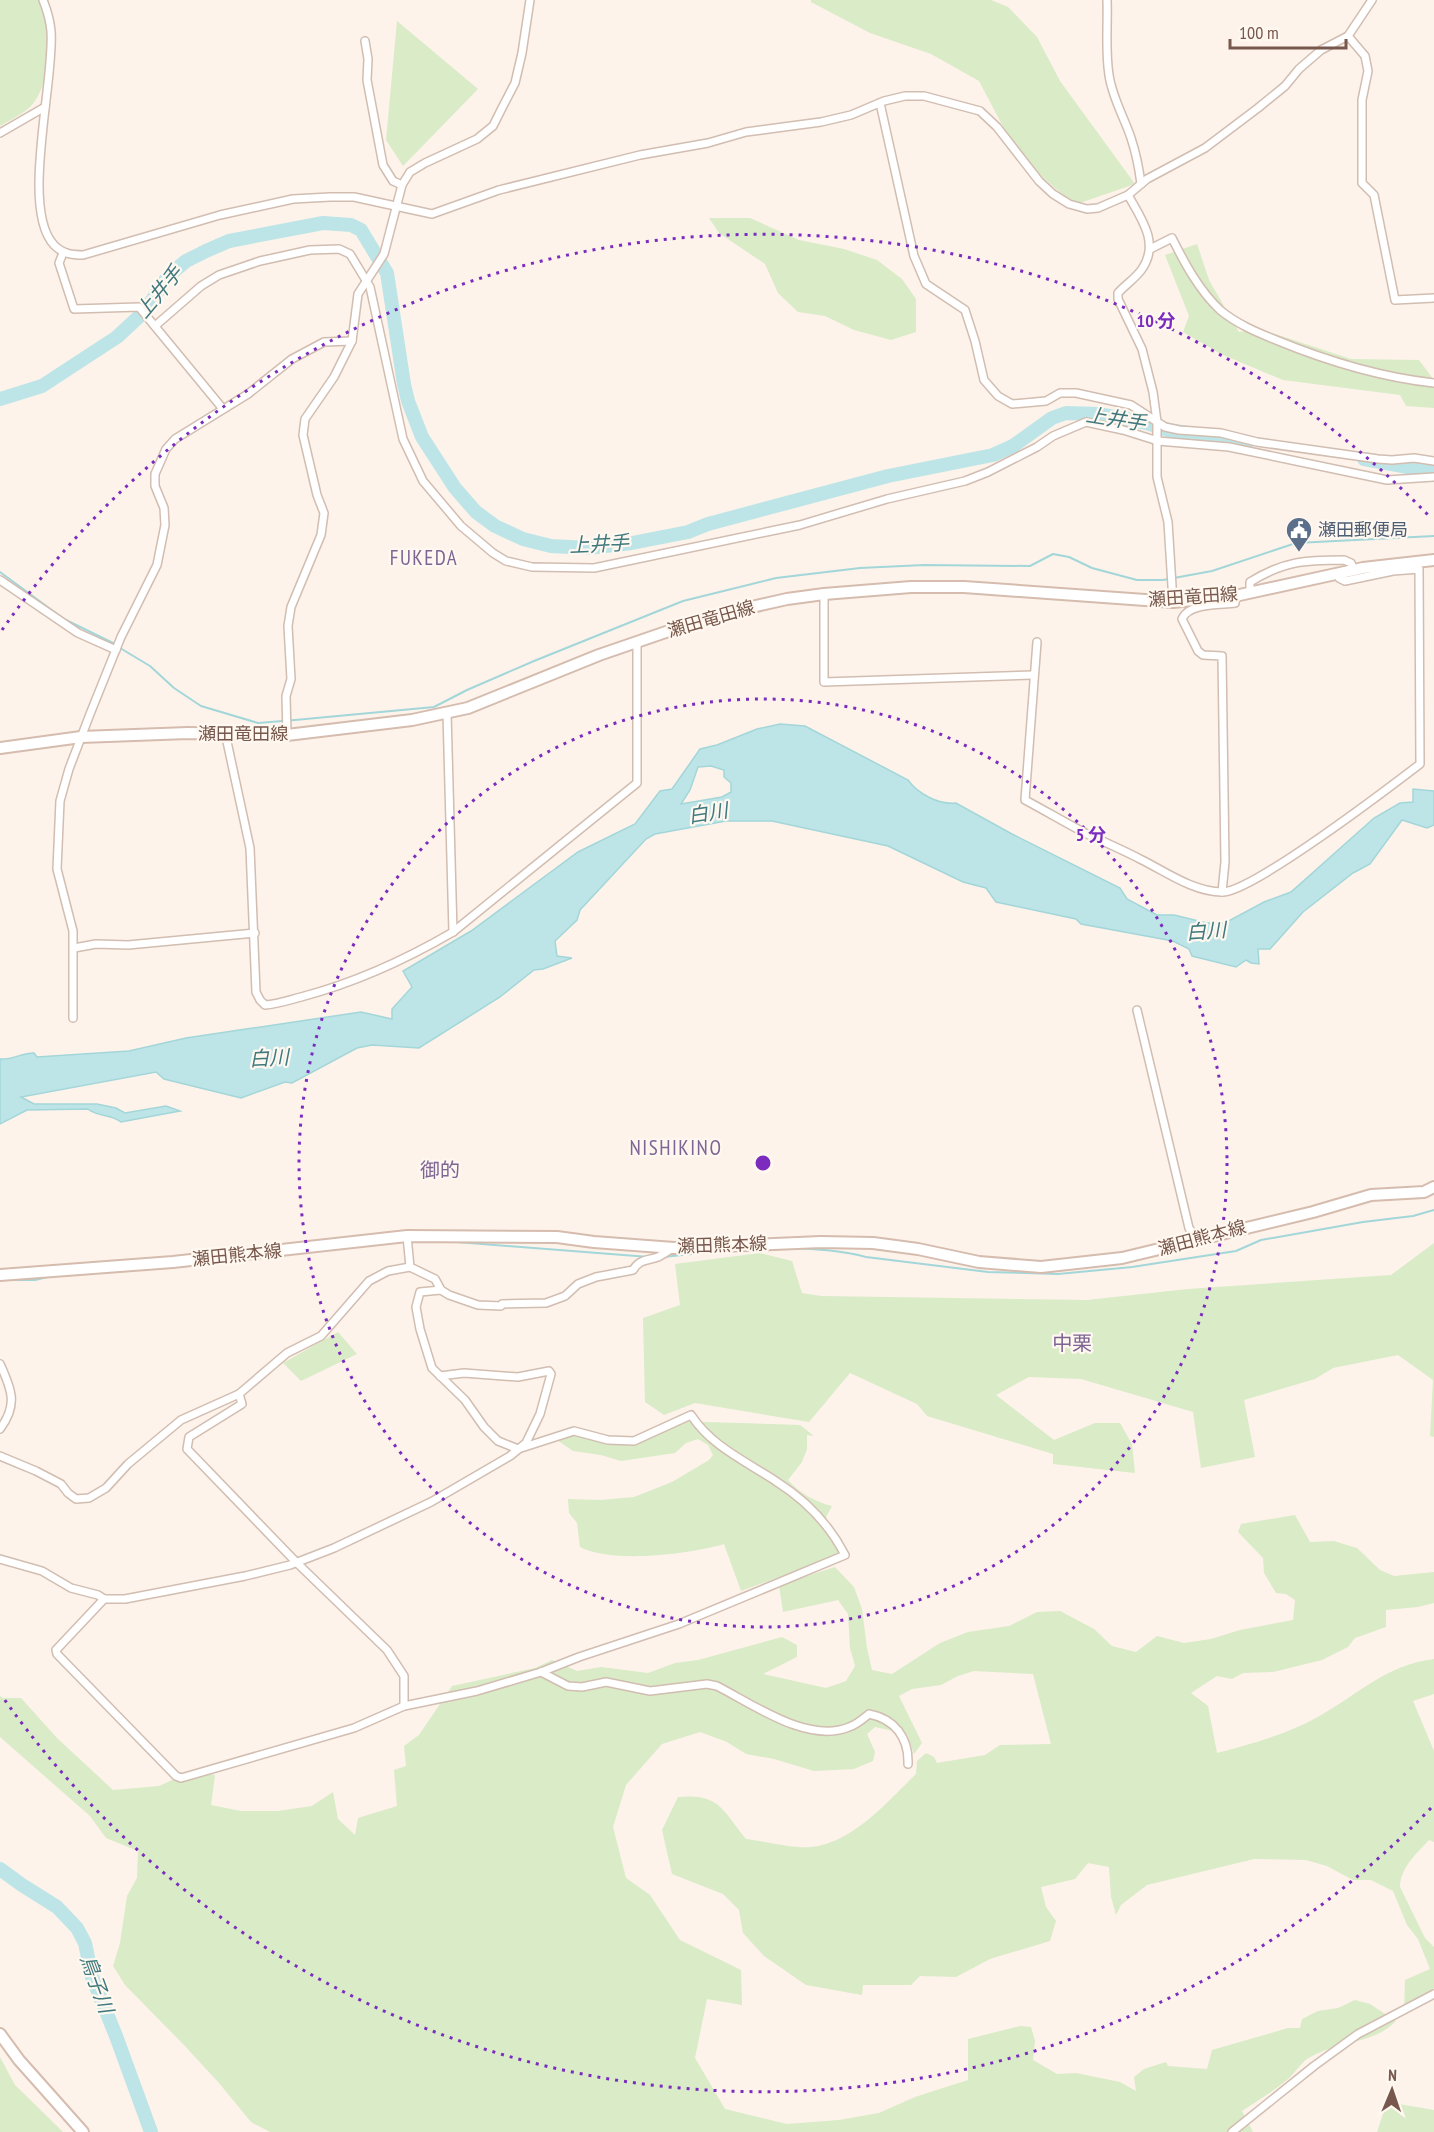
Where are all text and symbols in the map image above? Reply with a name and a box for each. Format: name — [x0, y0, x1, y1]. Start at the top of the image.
scale bar — [1230, 12, 1346, 50]
text: 100 m — [1239, 21, 1279, 44]
water label: 上井手 — [130, 260, 189, 323]
text: 10 分 — [1137, 309, 1175, 332]
water label: 上井手 — [1084, 401, 1149, 437]
public building icon: 瀬田郵便局 — [1284, 515, 1314, 553]
place label: 瀬田郵便局 — [1318, 518, 1408, 541]
water label: 上井手 — [568, 529, 631, 559]
district label: FUKEDA — [390, 544, 458, 571]
street label: 瀬田竜田線 — [1147, 582, 1239, 611]
street label: 瀬田竜田線 — [664, 595, 757, 642]
street label: 瀬田竜田線 — [198, 722, 288, 745]
water label: 白川 — [686, 797, 732, 829]
text: 5 分 — [1076, 823, 1106, 846]
water label: 白川 — [1185, 916, 1229, 945]
water label: 白川 — [248, 1044, 292, 1072]
district label: NISHIKINO — [630, 1134, 722, 1161]
centre of rings — [753, 1153, 773, 1173]
district label: 御的 — [420, 1157, 460, 1183]
street label: 瀬田熊本線 — [1155, 1215, 1248, 1260]
street label: 瀬田熊本線 — [677, 1231, 767, 1258]
street label: 瀬田熊本線 — [191, 1238, 283, 1271]
district label: 中栗 — [1052, 1330, 1092, 1356]
water label: 鳥子川 — [75, 1951, 120, 2019]
north arrow — [1362, 2060, 1422, 2120]
text: N — [1388, 2065, 1397, 2085]

